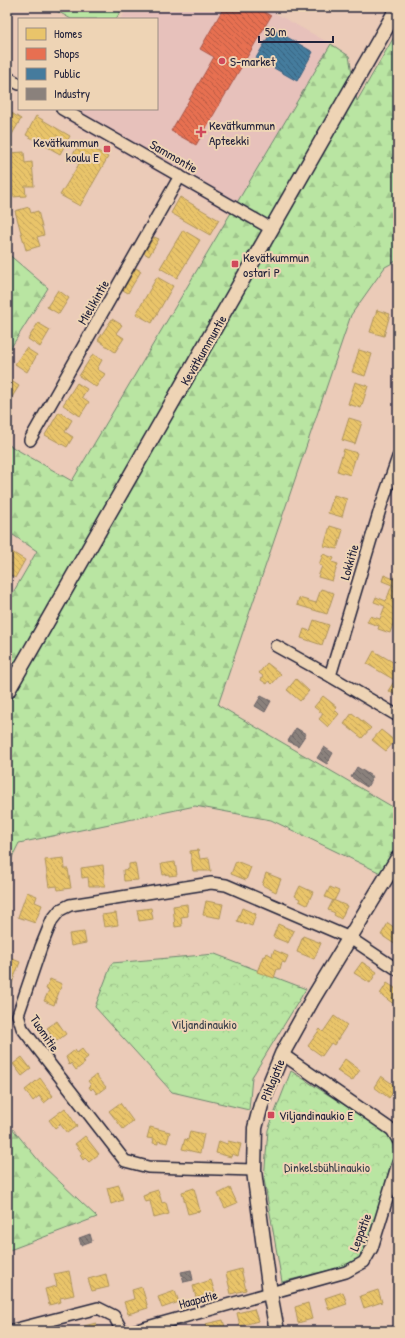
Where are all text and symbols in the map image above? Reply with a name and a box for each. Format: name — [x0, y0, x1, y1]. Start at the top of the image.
legend — [18, 18, 158, 110]
scale bar — [259, 18, 333, 44]
text: 50 m — [265, 23, 286, 40]
text: Homes — [54, 25, 82, 42]
text: Shops — [54, 45, 80, 62]
place label: S-market — [230, 52, 276, 70]
marker: S-market — [217, 56, 227, 66]
text: Public — [54, 65, 80, 82]
text: Industry — [54, 85, 90, 102]
place label: Kevätkummun Apteekki — [209, 116, 275, 149]
marker: Kevätkummun Apteekki — [196, 127, 206, 137]
place label: Kevätkummun koulu E — [33, 133, 99, 166]
street label: Sammontie — [147, 135, 201, 177]
marker: Kevätkummun koulu E — [102, 144, 112, 154]
place label: Kevätkummun ostari P — [243, 248, 309, 281]
marker: Kevätkummun ostari P — [230, 259, 240, 269]
street label: Mielikintie — [73, 276, 113, 328]
street label: Kevätkummuntie — [176, 311, 230, 389]
street label: Lokkitie — [335, 542, 363, 582]
street label: Tuomitie — [26, 1011, 64, 1055]
park label: Viljandinaukio — [171, 1015, 237, 1033]
street label: Pihlajatie — [255, 1056, 289, 1104]
place label: Viljandinaukio E — [279, 1106, 353, 1124]
marker: Viljandinaukio E — [266, 1110, 276, 1120]
park label: Dinkelsbühlinaukio — [284, 1158, 370, 1176]
street label: Leppätie — [345, 1211, 375, 1253]
street label: Haapatie — [177, 1285, 219, 1313]

